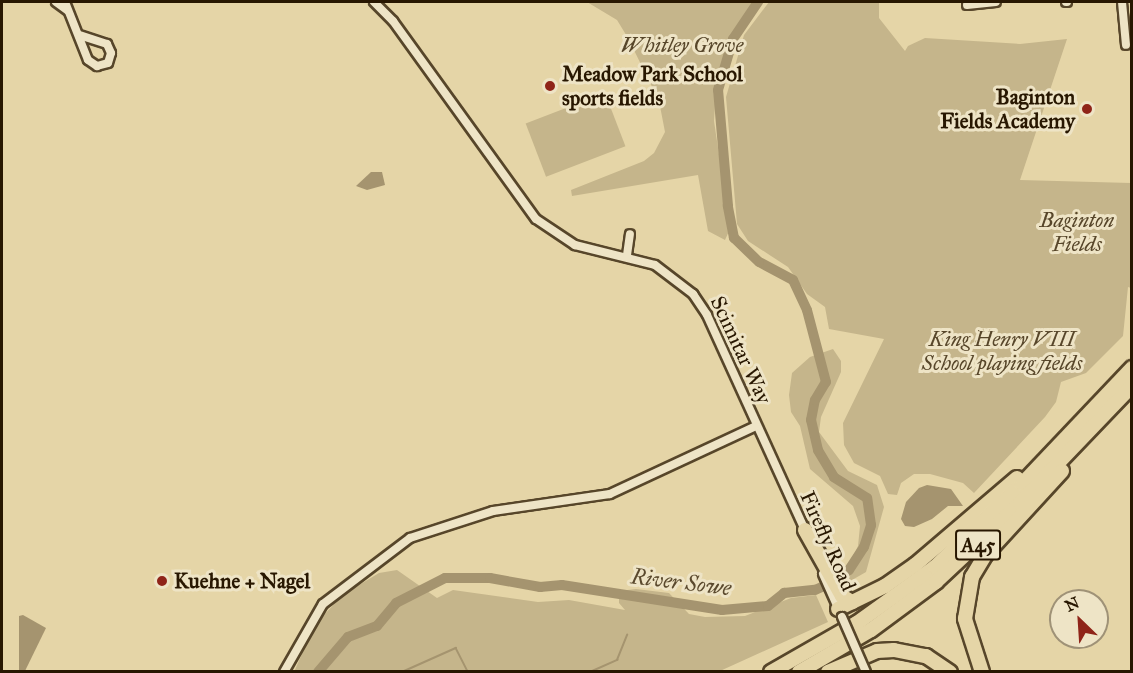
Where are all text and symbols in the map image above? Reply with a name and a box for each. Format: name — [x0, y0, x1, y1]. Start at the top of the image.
park label: Whitley Grove — [621, 32, 743, 58]
place label: Meadow Park School sports fields — [562, 61, 743, 111]
marker: Meadow Park School sports fields — [543, 79, 557, 93]
place label: Baginton Fields Academy — [940, 84, 1075, 134]
marker: Baginton Fields Academy — [1080, 102, 1094, 116]
park label: Baginton Fields — [1040, 207, 1114, 257]
street label: Scimitar Way — [705, 292, 777, 408]
park label: King Henry VIII School playing fields — [922, 326, 1082, 376]
street label: Firefly Road — [795, 487, 861, 595]
road number: A45 — [954, 528, 1002, 562]
water label: River Sowe — [630, 563, 732, 601]
place label: Kuehne + Nagel — [174, 568, 310, 594]
marker: Kuehne + Nagel — [155, 574, 169, 588]
north arrow — [1049, 589, 1109, 649]
text: N — [1062, 593, 1082, 616]

